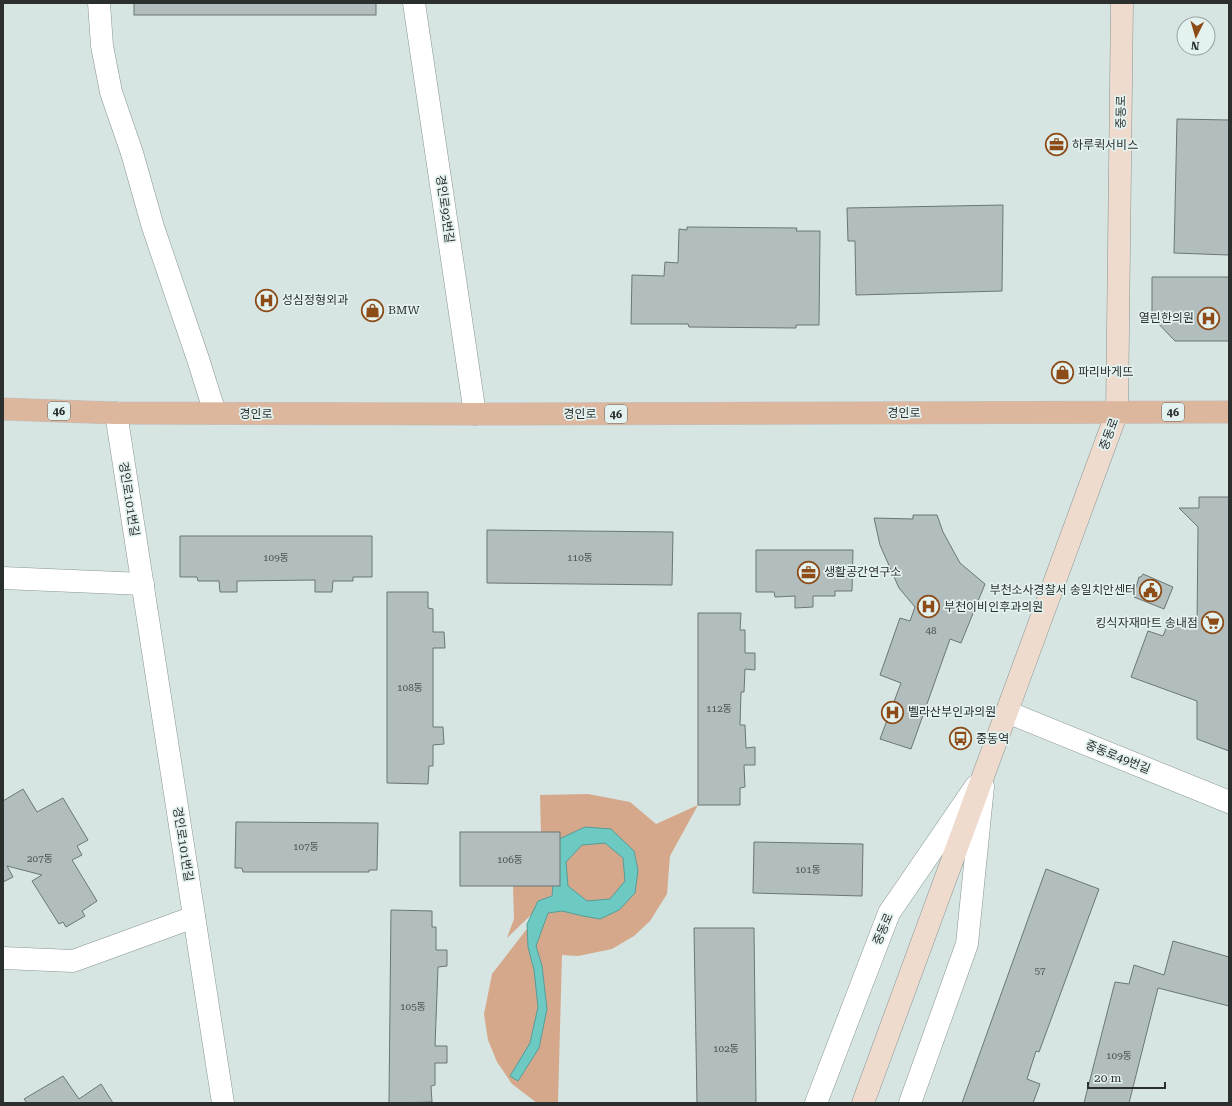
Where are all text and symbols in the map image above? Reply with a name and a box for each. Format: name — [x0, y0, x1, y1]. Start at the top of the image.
north arrow — [1176, 16, 1216, 56]
text: N — [1190, 39, 1200, 52]
street label: 중동로 — [1114, 95, 1128, 129]
office icon: 하루퀵서비스 — [1044, 132, 1070, 158]
place label: 하루퀵서비스 — [1072, 138, 1138, 152]
street label: 경인로92번길 — [433, 174, 457, 244]
hospital icon: 성심정형외과 — [254, 287, 280, 313]
place label: 성심정형외과 — [282, 293, 348, 307]
shop icon: BMW — [360, 297, 386, 323]
place label: BMW — [388, 303, 420, 317]
hospital icon: 열린한의원 — [1196, 305, 1222, 331]
place label: 열린한의원 — [1139, 311, 1194, 325]
shop icon: 파리바게뜨 — [1049, 359, 1075, 385]
place label: 파리바게뜨 — [1078, 365, 1133, 379]
road number: 46 — [48, 402, 70, 420]
road number: 46 — [1162, 403, 1184, 421]
road number: 46 — [605, 405, 627, 423]
street label: 경인로 — [887, 406, 921, 420]
street label: 경인로 — [239, 407, 273, 421]
street label: 경인로 — [563, 407, 597, 421]
street label: 중동로 — [1097, 416, 1121, 452]
street label: 경인로101번길 — [116, 461, 142, 537]
house number: 109동 — [263, 552, 289, 563]
house number: 110동 — [567, 552, 593, 563]
office icon: 생활공간연구소 — [796, 559, 822, 585]
place label: 생활공간연구소 — [824, 565, 901, 579]
public building icon: 부천소사경찰서 송일치안센터 — [1138, 577, 1164, 603]
place label: 부천소사경찰서 송일치안센터 — [989, 583, 1136, 597]
hospital icon: 부천이비인후과의원 — [916, 594, 942, 620]
place label: 부천이비인후과의원 — [944, 600, 1043, 614]
supermarket icon: 킹식자재마트 송내점 — [1200, 610, 1226, 636]
place label: 킹식자재마트 송내점 — [1096, 616, 1198, 630]
house number: 48 — [925, 625, 937, 636]
house number: 108동 — [397, 682, 423, 693]
hospital icon: 벨라산부인과의원 — [879, 699, 905, 725]
house number: 112동 — [706, 703, 732, 714]
place label: 벨라산부인과의원 — [908, 705, 996, 719]
bus stop icon: 중동역 — [947, 726, 973, 752]
place label: 중동역 — [976, 732, 1009, 746]
street label: 중동로49번길 — [1084, 738, 1152, 776]
street label: 경인로101번길 — [170, 806, 196, 882]
house number: 107동 — [293, 841, 319, 852]
house number: 207동 — [27, 853, 53, 864]
house number: 106동 — [497, 854, 523, 865]
house number: 101동 — [795, 864, 821, 875]
street label: 중동로 — [870, 911, 896, 947]
house number: 57 — [1034, 965, 1046, 976]
house number: 105동 — [400, 1001, 426, 1012]
house number: 102동 — [713, 1043, 739, 1054]
house number: 109동 — [1106, 1050, 1132, 1061]
scale bar — [1088, 1064, 1165, 1090]
text: 20 m — [1094, 1071, 1121, 1085]

